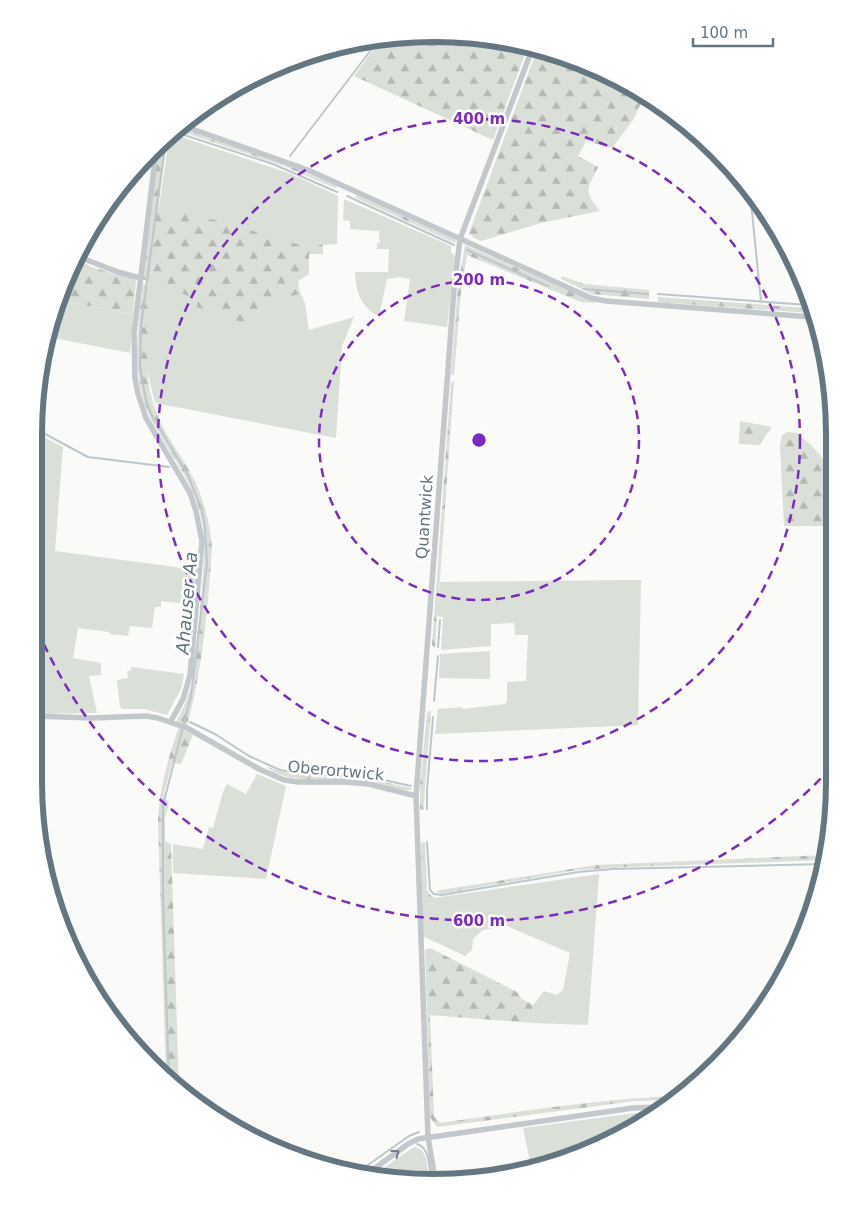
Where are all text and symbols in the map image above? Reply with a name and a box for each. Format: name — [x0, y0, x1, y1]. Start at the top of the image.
scale bar — [693, 15, 773, 47]
text: 100 m — [700, 24, 748, 42]
text: 400 m — [453, 110, 505, 128]
text: 200 m — [453, 271, 505, 289]
centre of rings — [470, 431, 488, 449]
street label: Quantwick — [412, 473, 437, 560]
water label: Ahauser Aa — [171, 551, 201, 656]
street label: Oberortwick — [287, 757, 386, 784]
text: 600 m — [453, 912, 505, 930]
one-way arrow — [390, 1150, 399, 1158]

